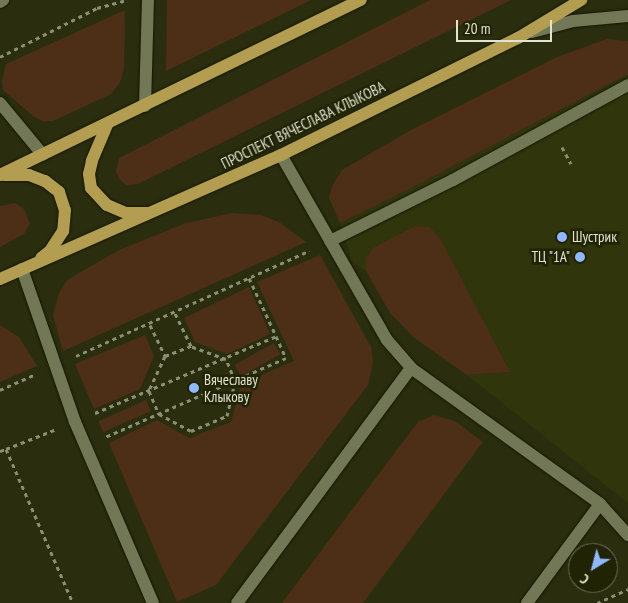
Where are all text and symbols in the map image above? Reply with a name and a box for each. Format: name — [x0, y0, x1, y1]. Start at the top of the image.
scale bar — [458, 10, 554, 42]
text: 20 m — [464, 19, 490, 38]
street label: ПРОСПЕКТ ВЯЧЕСЛАВА КЛЫКОВА — [218, 77, 388, 173]
place label: Шустрик — [572, 228, 617, 246]
marker: Шустрик — [556, 231, 568, 243]
place label: ТЦ "1А" — [531, 248, 570, 266]
marker: ТЦ "1А" — [574, 251, 586, 263]
place label: Вячеславу Клыкову — [204, 370, 258, 405]
marker: Вячеславу Клыкову — [188, 382, 200, 394]
north arrow — [568, 543, 618, 593]
text: С — [577, 570, 593, 588]

